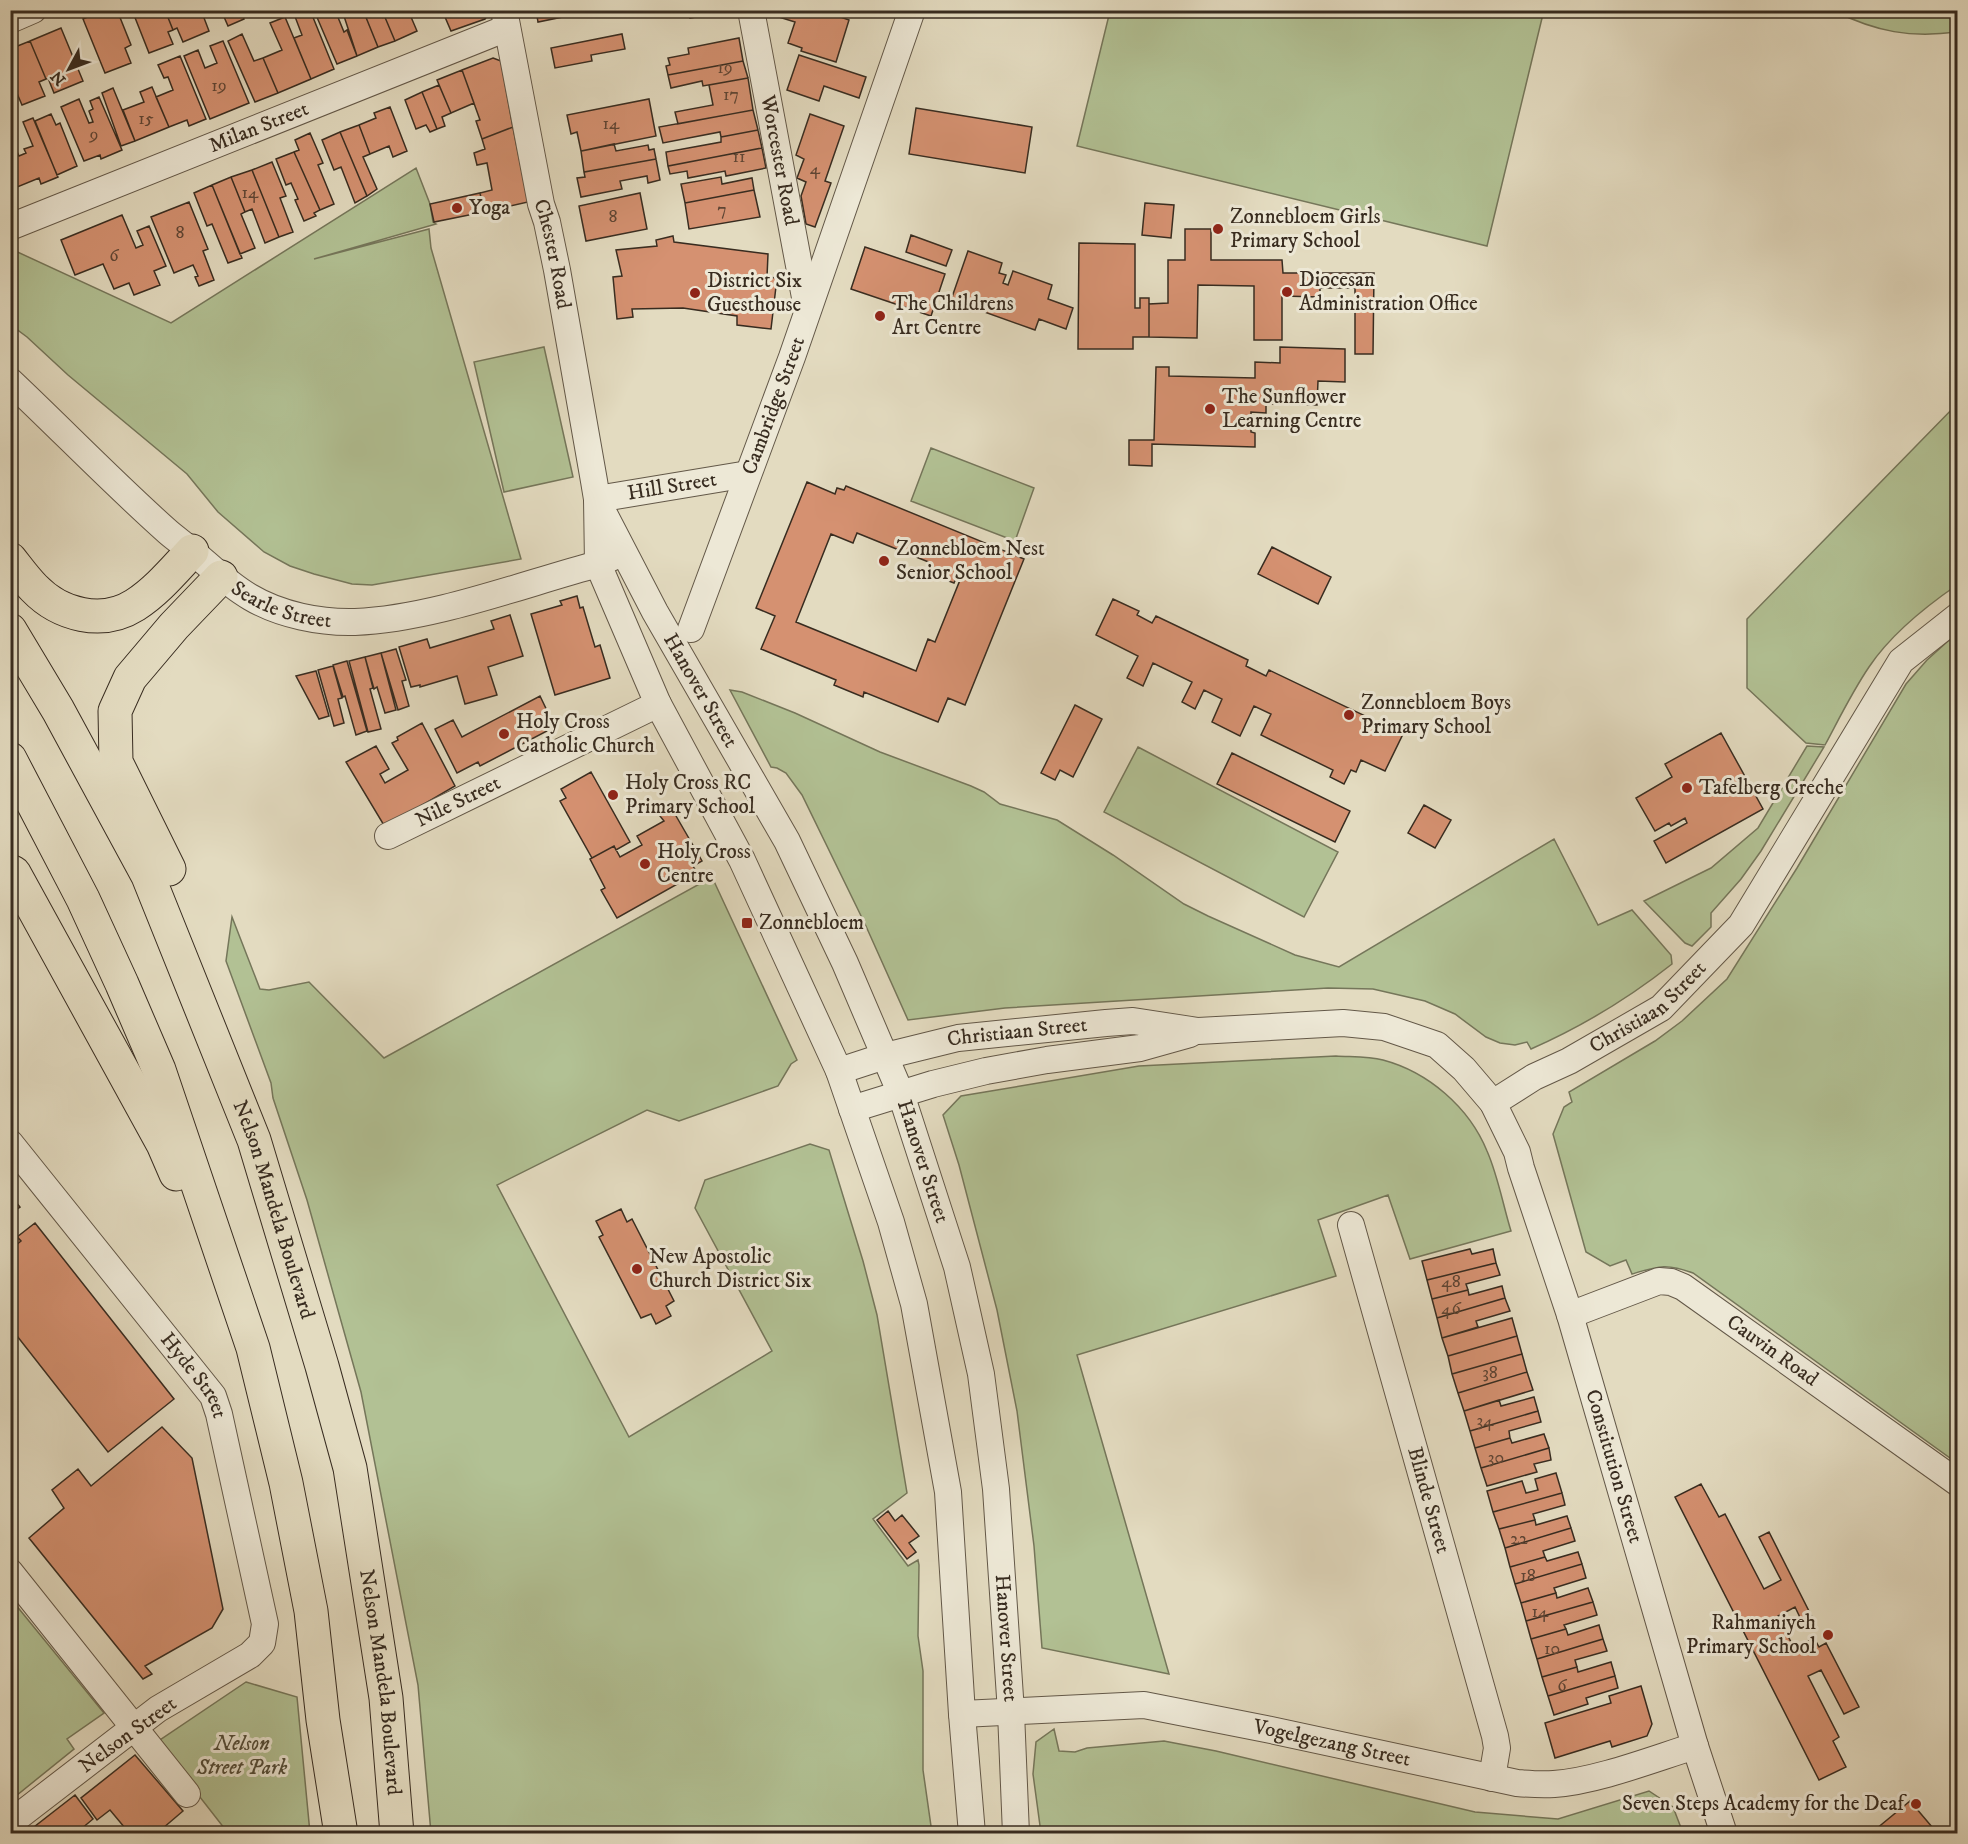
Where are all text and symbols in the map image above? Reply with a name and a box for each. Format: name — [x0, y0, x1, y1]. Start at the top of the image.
north arrow — [39, 39, 99, 99]
house number: 19 — [717, 57, 733, 79]
text: N — [47, 67, 70, 90]
house number: 19 — [211, 75, 227, 97]
house number: 17 — [723, 84, 739, 106]
street label: Worcester Road — [754, 92, 804, 228]
street label: Milan Street — [205, 96, 313, 159]
house number: 15 — [138, 108, 154, 130]
house number: 14 — [603, 113, 620, 135]
house number: 9 — [89, 124, 98, 146]
house number: 11 — [732, 146, 746, 168]
house number: 4 — [810, 158, 821, 180]
house number: 14 — [242, 182, 259, 204]
place label: Yoga — [469, 195, 510, 221]
street label: Chester Road — [527, 196, 577, 312]
house number: 7 — [717, 199, 727, 221]
marker: Yoga — [450, 201, 464, 215]
place label: Zonnebloem Girls Primary School — [1230, 204, 1381, 254]
house number: 8 — [608, 206, 618, 228]
house number: 8 — [175, 222, 185, 244]
marker: Zonnebloem Girls Primary School — [1211, 222, 1225, 236]
house number: 6 — [109, 245, 119, 267]
place label: Diocesan Administration Office — [1299, 267, 1478, 317]
place label: District Six Guesthouse — [707, 268, 802, 318]
marker: Diocesan Administration Office — [1280, 285, 1294, 299]
marker: District Six Guesthouse — [688, 286, 702, 300]
place label: The Childrens Art Centre — [892, 291, 1014, 341]
marker: The Childrens Art Centre — [873, 309, 887, 323]
street label: Cambridge Street — [736, 333, 811, 479]
place label: The Sunflower Learning Centre — [1222, 384, 1362, 434]
marker: The Sunflower Learning Centre — [1203, 402, 1217, 416]
street label: Hill Street — [625, 466, 719, 507]
place label: Zonnebloem Nest Senior School — [896, 536, 1045, 586]
marker: Zonnebloem Nest Senior School — [877, 554, 891, 568]
street label: Searle Street — [226, 575, 333, 634]
street label: Hanover Street — [657, 629, 744, 753]
place label: Zonnebloem Boys Primary School — [1361, 690, 1511, 740]
marker: Zonnebloem Boys Primary School — [1342, 708, 1356, 722]
place label: Holy Cross Catholic Church — [516, 709, 655, 759]
marker: Holy Cross Catholic Church — [497, 727, 511, 741]
street label: Nile Street — [411, 770, 505, 833]
place label: Holy Cross RC Primary School — [625, 770, 756, 820]
place label: Tafelberg Creche — [1699, 775, 1844, 801]
marker: Tafelberg Creche — [1680, 781, 1694, 795]
marker: Holy Cross RC Primary School — [606, 788, 620, 802]
place label: Holy Cross Centre — [657, 839, 751, 889]
marker: Holy Cross Centre — [638, 857, 652, 871]
place label: Zonnebloem — [759, 910, 864, 936]
marker: Zonnebloem — [740, 916, 754, 930]
street label: Christiaan Street — [1585, 956, 1712, 1059]
street label: Christiaan Street — [944, 1012, 1089, 1053]
street label: Nelson Mandela Boulevard — [227, 1097, 320, 1323]
street label: Hanover Street — [891, 1097, 955, 1226]
place label: New Apostolic Church District Six — [649, 1244, 811, 1294]
marker: New Apostolic Church District Six — [630, 1262, 644, 1276]
house number: 48 — [1441, 1271, 1461, 1293]
house number: 46 — [1441, 1298, 1461, 1320]
street label: Cauvin Road — [1721, 1309, 1824, 1393]
street label: Hyde Street — [154, 1327, 233, 1421]
house number: 38 — [1482, 1362, 1498, 1384]
street label: Constitution Street — [1579, 1387, 1649, 1546]
house number: 34 — [1476, 1410, 1494, 1432]
street label: Blinde Street — [1401, 1444, 1456, 1557]
house number: 30 — [1488, 1447, 1504, 1469]
house number: 22 — [1510, 1528, 1528, 1550]
house number: 18 — [1520, 1565, 1536, 1587]
street label: Nelson Mandela Boulevard — [353, 1568, 407, 1797]
street label: Hanover Street — [989, 1574, 1023, 1703]
house number: 14 — [1532, 1601, 1549, 1623]
place label: Rahmaniyeh Primary School — [1686, 1610, 1817, 1660]
marker: Rahmaniyeh Primary School — [1821, 1628, 1835, 1642]
house number: 10 — [1544, 1638, 1560, 1660]
house number: 6 — [1557, 1675, 1567, 1697]
street label: Nelson Street — [74, 1691, 182, 1779]
street label: Vogelgezang Street — [1250, 1714, 1413, 1773]
park label: Nelson Street Park — [196, 1731, 287, 1781]
place label: Seven Steps Academy for the Deaf — [1622, 1791, 1907, 1817]
marker: Seven Steps Academy for the Deaf — [1909, 1797, 1923, 1811]

